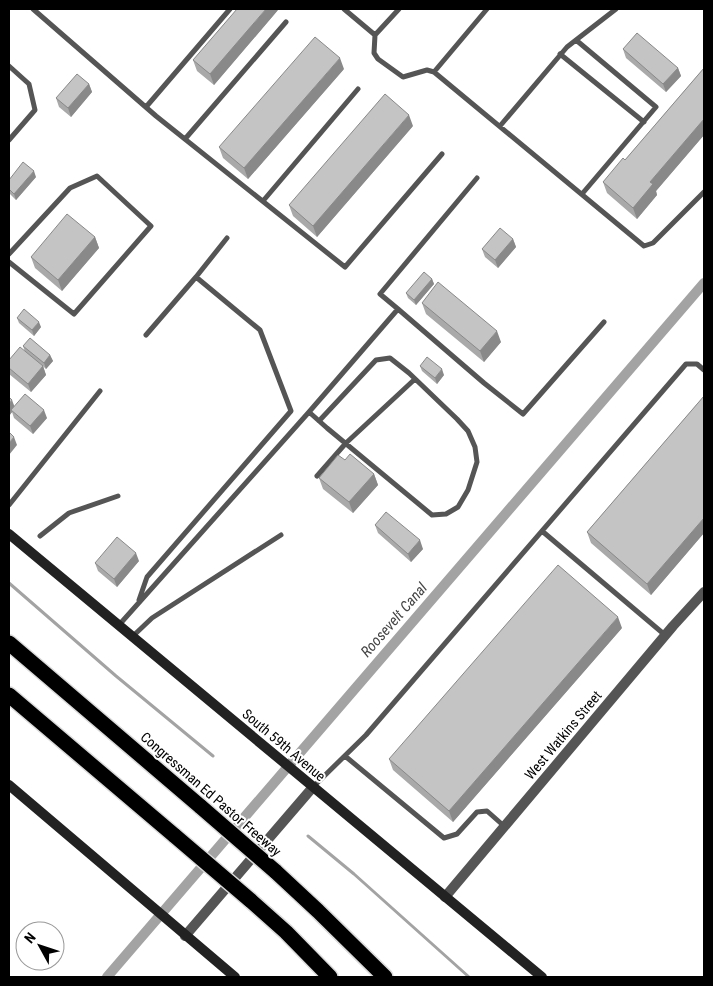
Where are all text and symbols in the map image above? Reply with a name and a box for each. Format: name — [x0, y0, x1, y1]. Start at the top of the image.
water label: Roosevelt Canal — [357, 579, 431, 661]
street label: West Watkins Street — [521, 687, 605, 783]
street label: South 59th Avenue — [239, 706, 329, 785]
street label: Congressman Ed Pastor Freeway — [137, 729, 285, 860]
north arrow — [15, 921, 65, 971]
text: N — [21, 929, 39, 946]

